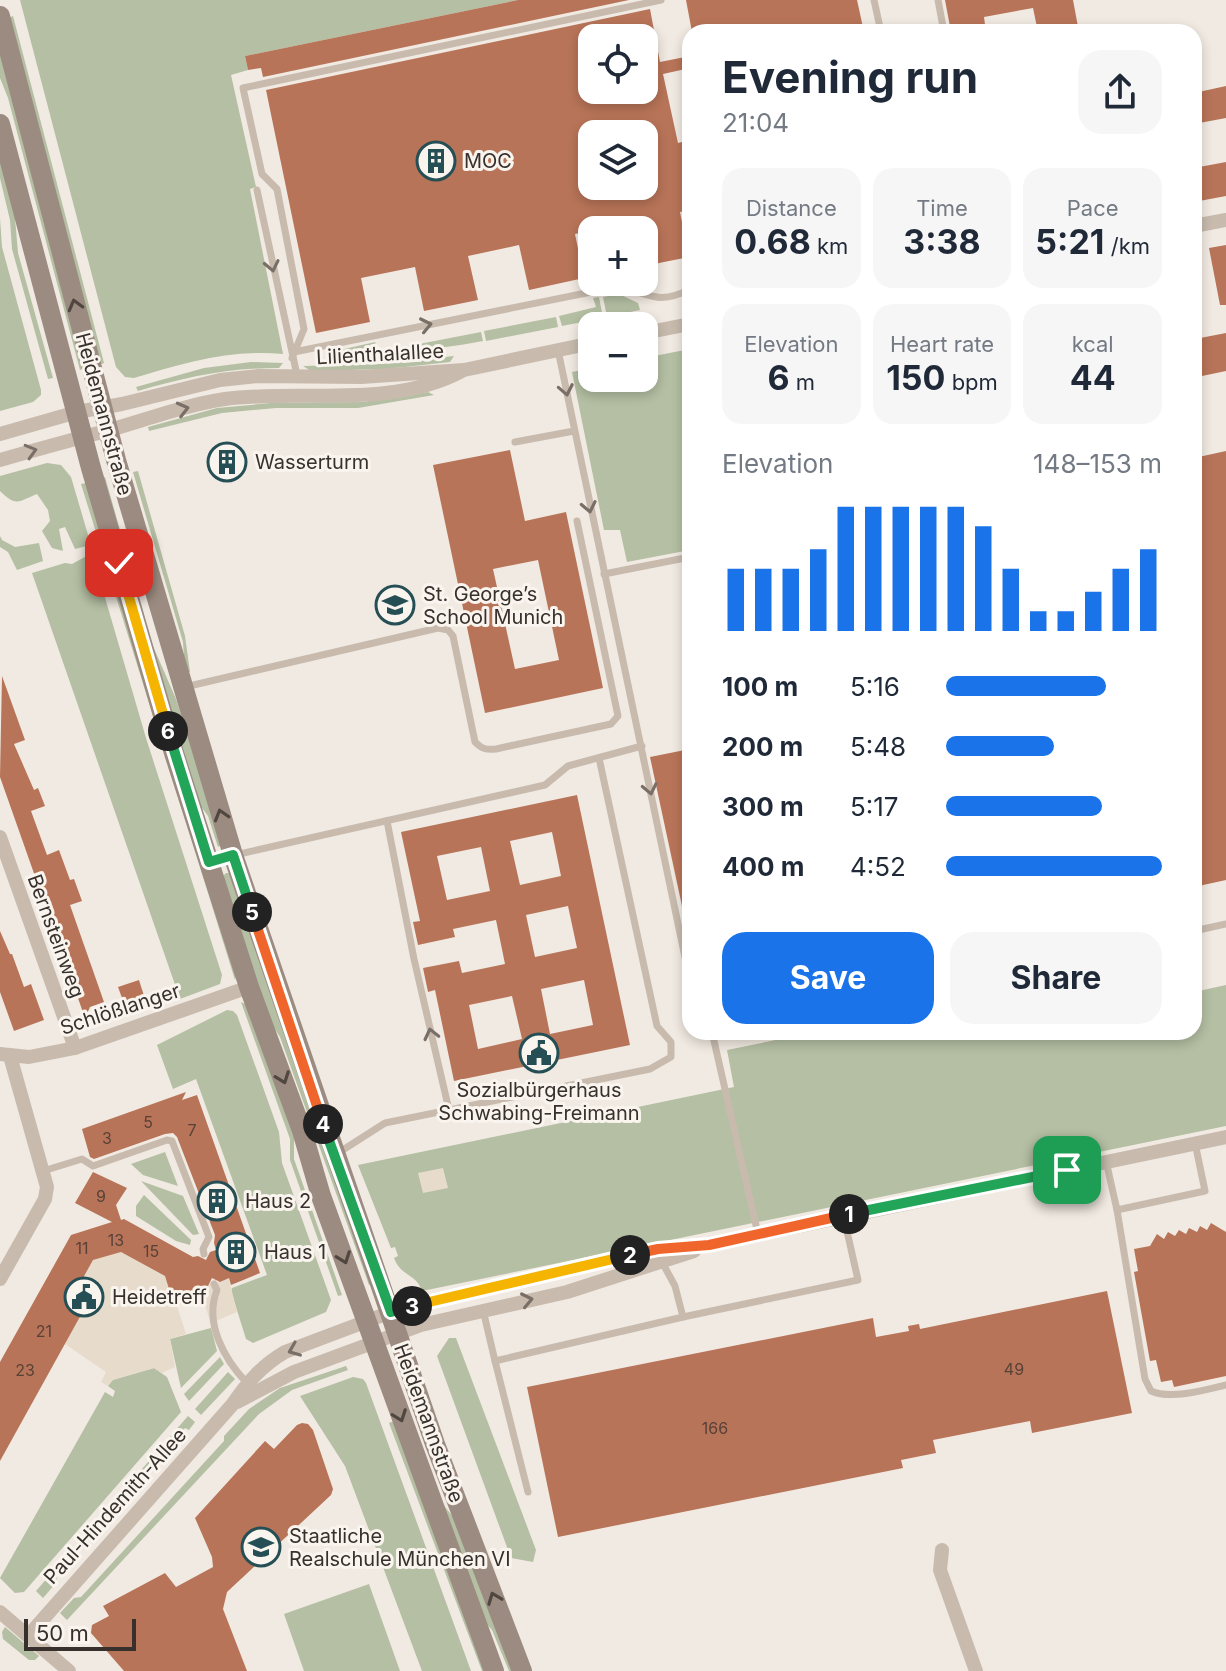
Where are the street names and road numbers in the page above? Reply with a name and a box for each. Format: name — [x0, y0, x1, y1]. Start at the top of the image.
street label: Heidemannstraße — [71, 330, 137, 498]
street label: Lilienthalallee — [315, 339, 445, 369]
street label: Bernsteinweg — [23, 871, 89, 1001]
street label: Schlößlanger — [57, 978, 183, 1040]
street label: Heidemannstraße — [389, 1340, 469, 1506]
street label: Paul-Hindemith-Allee — [39, 1423, 191, 1589]

